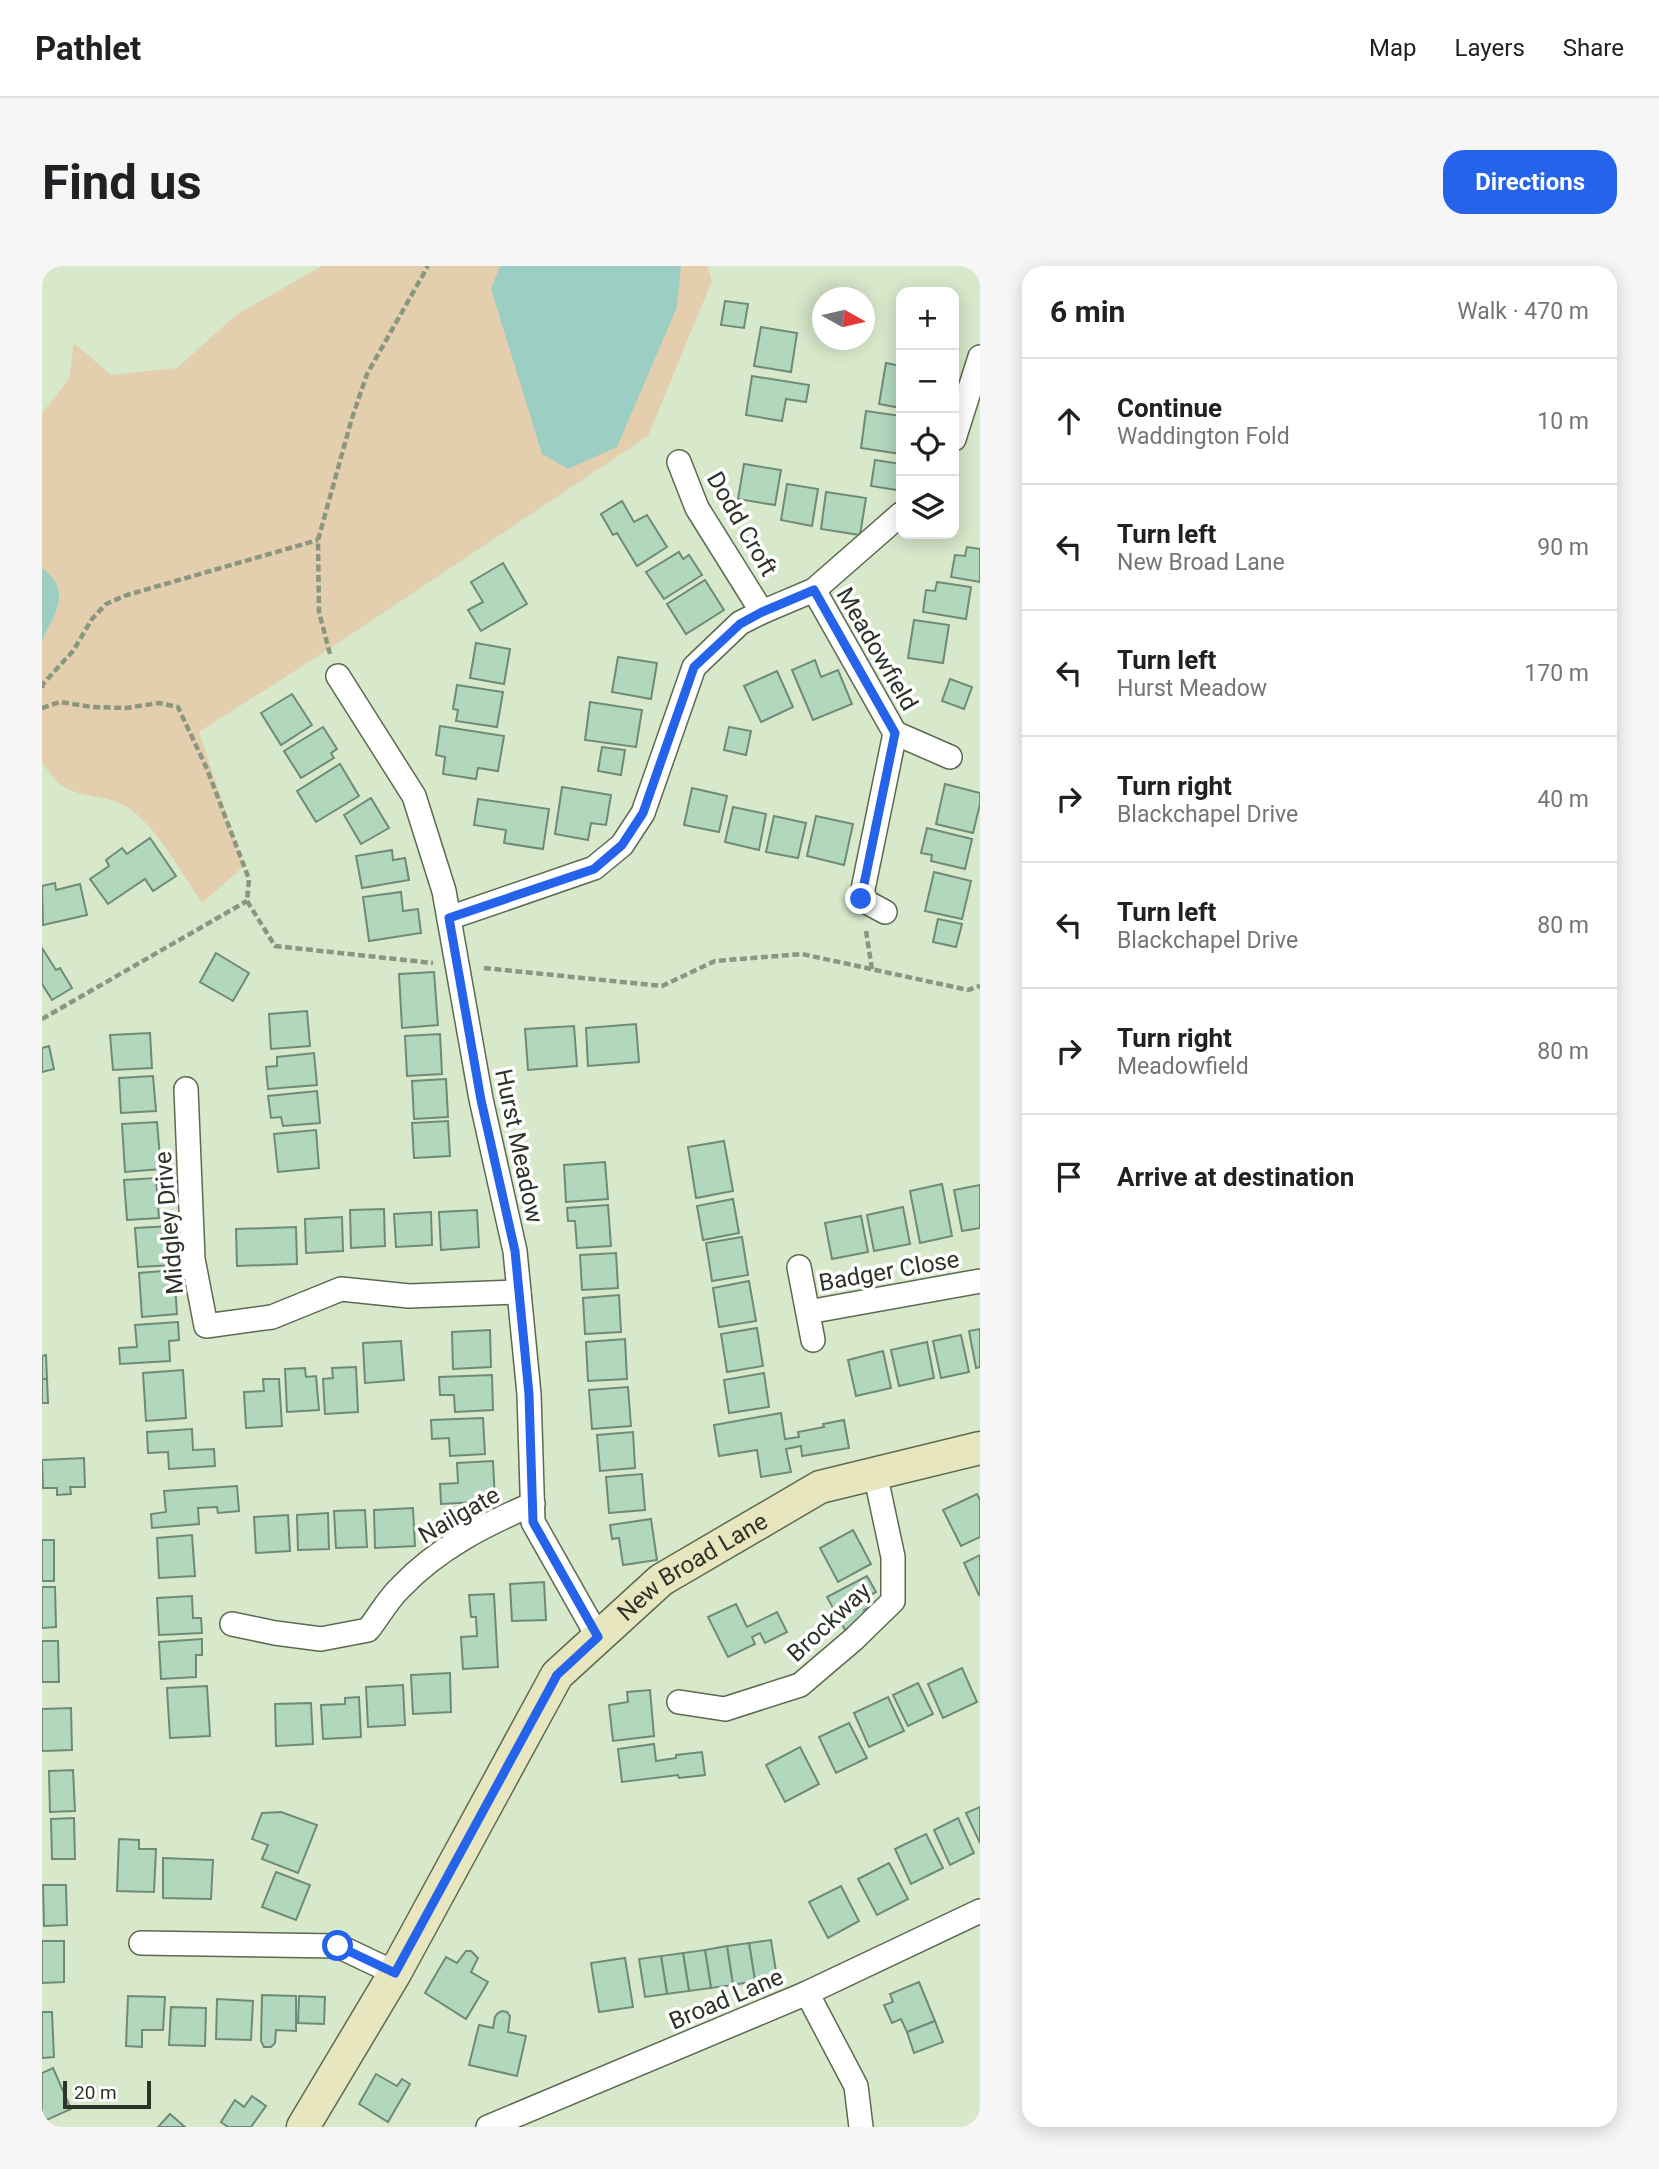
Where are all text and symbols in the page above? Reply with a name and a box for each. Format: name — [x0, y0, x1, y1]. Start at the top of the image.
text: Pathlet — [35, 29, 141, 68]
text: Map — [1369, 34, 1417, 62]
text: Layers — [1455, 34, 1525, 62]
text: Share — [1563, 34, 1624, 62]
button: Directions — [1443, 150, 1617, 214]
text: Find us — [42, 154, 202, 211]
north arrow — [812, 287, 875, 350]
map controls — [896, 287, 959, 539]
button: + — [896, 287, 959, 350]
text: 6 min — [1050, 294, 1125, 329]
text: Walk · 470 m — [1457, 298, 1589, 325]
button: − — [896, 350, 959, 413]
text: Continue — [1117, 393, 1222, 423]
icon: ahead — [1050, 402, 1088, 440]
text: 10 m — [1537, 408, 1589, 435]
button: locate — [896, 413, 959, 476]
text: Waddington Fold — [1117, 423, 1290, 450]
street label: Dodd Croft — [701, 467, 783, 581]
button: layers — [896, 476, 959, 539]
text: Turn left — [1117, 519, 1216, 549]
icon: left — [1050, 528, 1088, 566]
text: 90 m — [1537, 534, 1589, 561]
text: New Broad Lane — [1117, 549, 1285, 576]
street label: Meadowfield — [831, 583, 923, 715]
text: Turn left — [1117, 645, 1216, 675]
icon: left — [1050, 654, 1088, 692]
text: 170 m — [1524, 660, 1589, 687]
text: Hurst Meadow — [1117, 675, 1267, 702]
text: Turn right — [1117, 771, 1232, 801]
icon: right — [1050, 780, 1088, 818]
text: 40 m — [1537, 786, 1589, 813]
text: Blackchapel Drive — [1117, 801, 1298, 828]
route end — [845, 883, 876, 914]
text: Turn left — [1117, 897, 1216, 927]
icon: left — [1050, 906, 1088, 944]
text: 80 m — [1537, 912, 1589, 939]
text: Blackchapel Drive — [1117, 927, 1298, 954]
text: Turn right — [1117, 1023, 1232, 1053]
icon: right — [1050, 1032, 1088, 1070]
text: 80 m — [1537, 1038, 1589, 1065]
text: Meadowfield — [1117, 1053, 1249, 1080]
street label: Hurst Meadow — [489, 1066, 549, 1226]
street label: Midgley Drive — [149, 1150, 189, 1296]
icon: arrive — [1050, 1158, 1088, 1196]
text: Arrive at destination — [1117, 1162, 1354, 1192]
street label: Badger Close — [817, 1245, 961, 1297]
street label: Nailgate — [413, 1481, 505, 1549]
street label: New Broad Lane — [612, 1507, 773, 1627]
street label: Brockway — [782, 1576, 877, 1668]
route start — [322, 1930, 353, 1961]
street label: Broad Lane — [665, 1962, 787, 2036]
scale bar — [63, 2078, 150, 2110]
text: 20 m — [74, 2081, 117, 2104]

